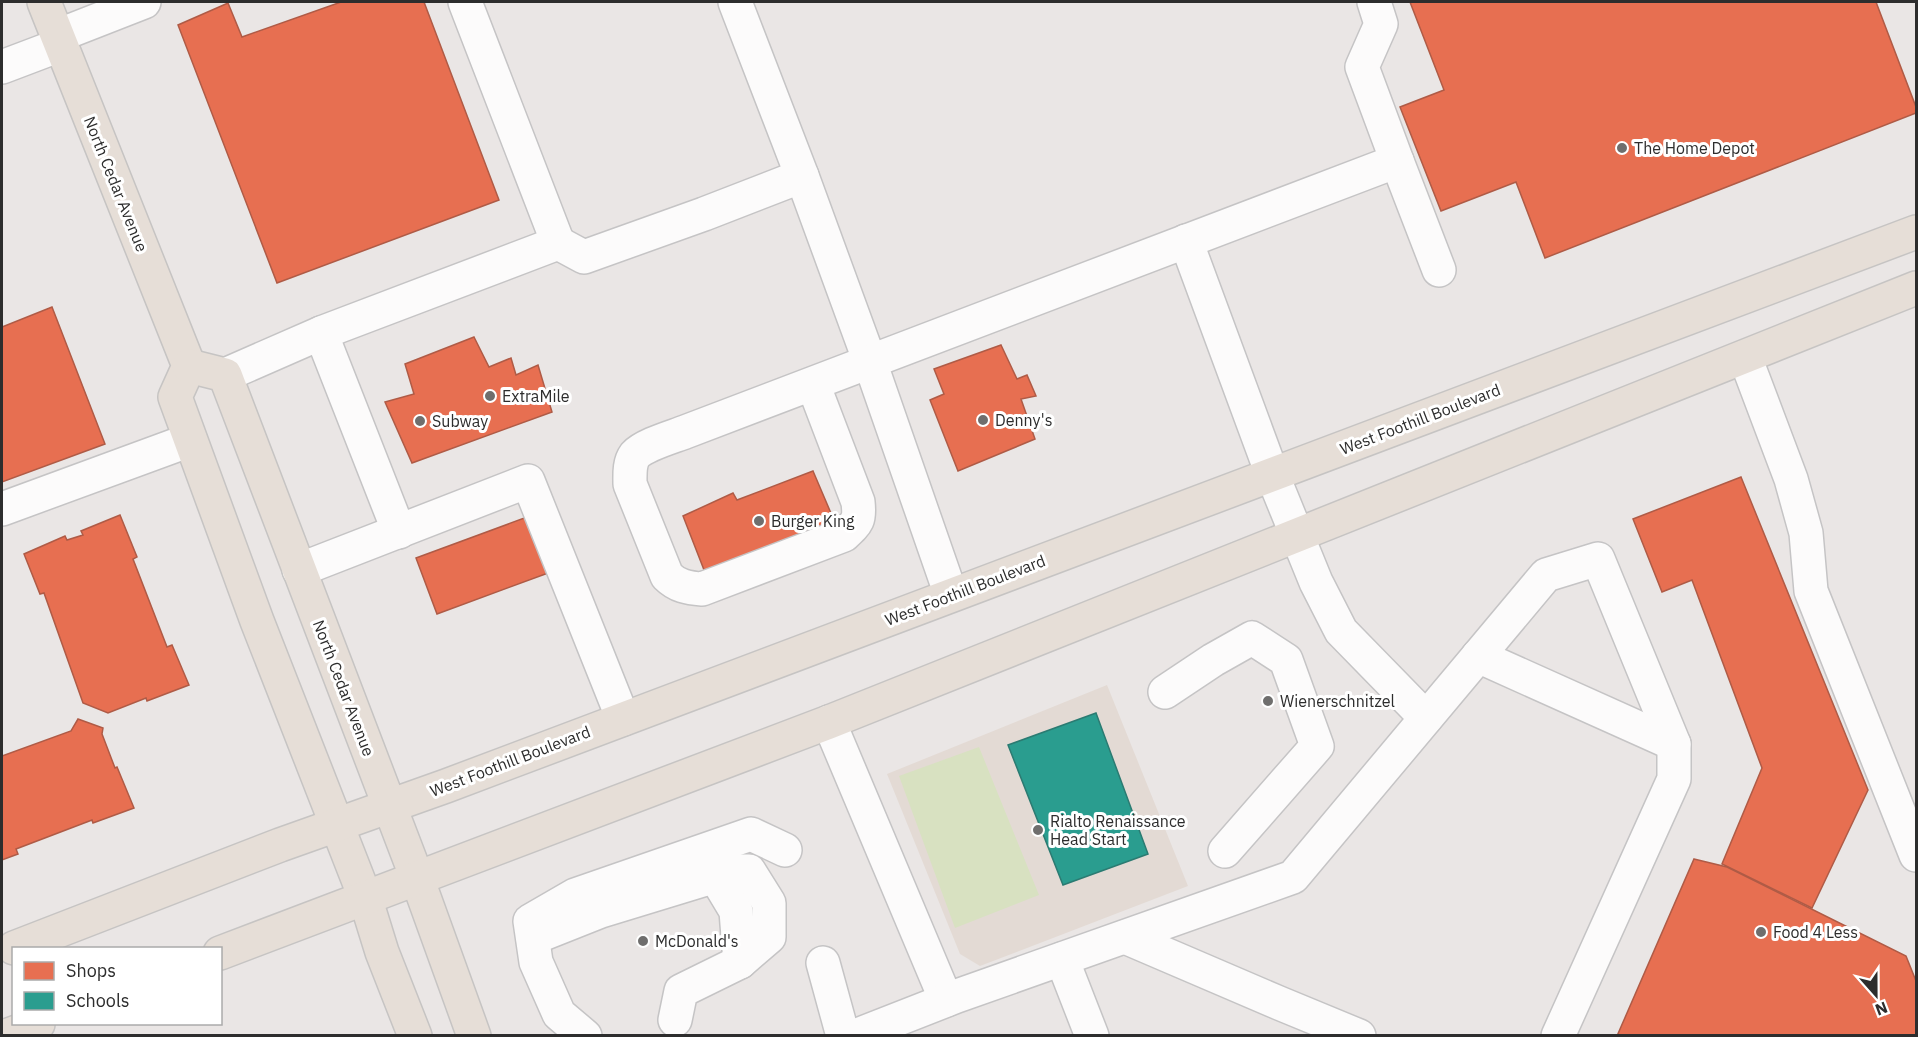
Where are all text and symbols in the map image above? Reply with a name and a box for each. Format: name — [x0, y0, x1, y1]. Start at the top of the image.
street label: North Cedar Avenue — [80, 113, 152, 255]
place label: The Home Depot — [1634, 138, 1755, 158]
marker: The Home Depot — [1615, 141, 1629, 155]
street label: West Foothill Boulevard — [1337, 379, 1503, 459]
place label: ExtraMile — [502, 386, 570, 406]
marker: ExtraMile — [483, 389, 497, 403]
place label: Denny's — [995, 410, 1053, 430]
place label: Subway — [432, 411, 488, 431]
marker: Denny's — [976, 413, 990, 427]
marker: Subway — [413, 414, 427, 428]
place label: Burger King — [771, 511, 855, 531]
marker: Burger King — [752, 514, 766, 528]
street label: West Foothill Boulevard — [882, 550, 1048, 630]
street label: North Cedar Avenue — [309, 617, 379, 759]
place label: Wienerschnitzel — [1280, 691, 1395, 711]
marker: Wienerschnitzel — [1261, 694, 1275, 708]
street label: West Foothill Boulevard — [427, 721, 593, 801]
place label: Rialto Renaissance Head Start — [1050, 811, 1186, 849]
marker: Rialto Renaissance Head Start — [1031, 823, 1045, 837]
place label: Food 4 Less — [1773, 922, 1858, 942]
marker: Food 4 Less — [1754, 925, 1768, 939]
place label: McDonald's — [655, 931, 739, 951]
marker: McDonald's — [636, 934, 650, 948]
legend — [12, 947, 222, 1025]
text: Shops — [66, 959, 116, 982]
north arrow — [1846, 965, 1906, 1025]
text: Schools — [66, 989, 130, 1012]
text: N — [1872, 998, 1890, 1020]

